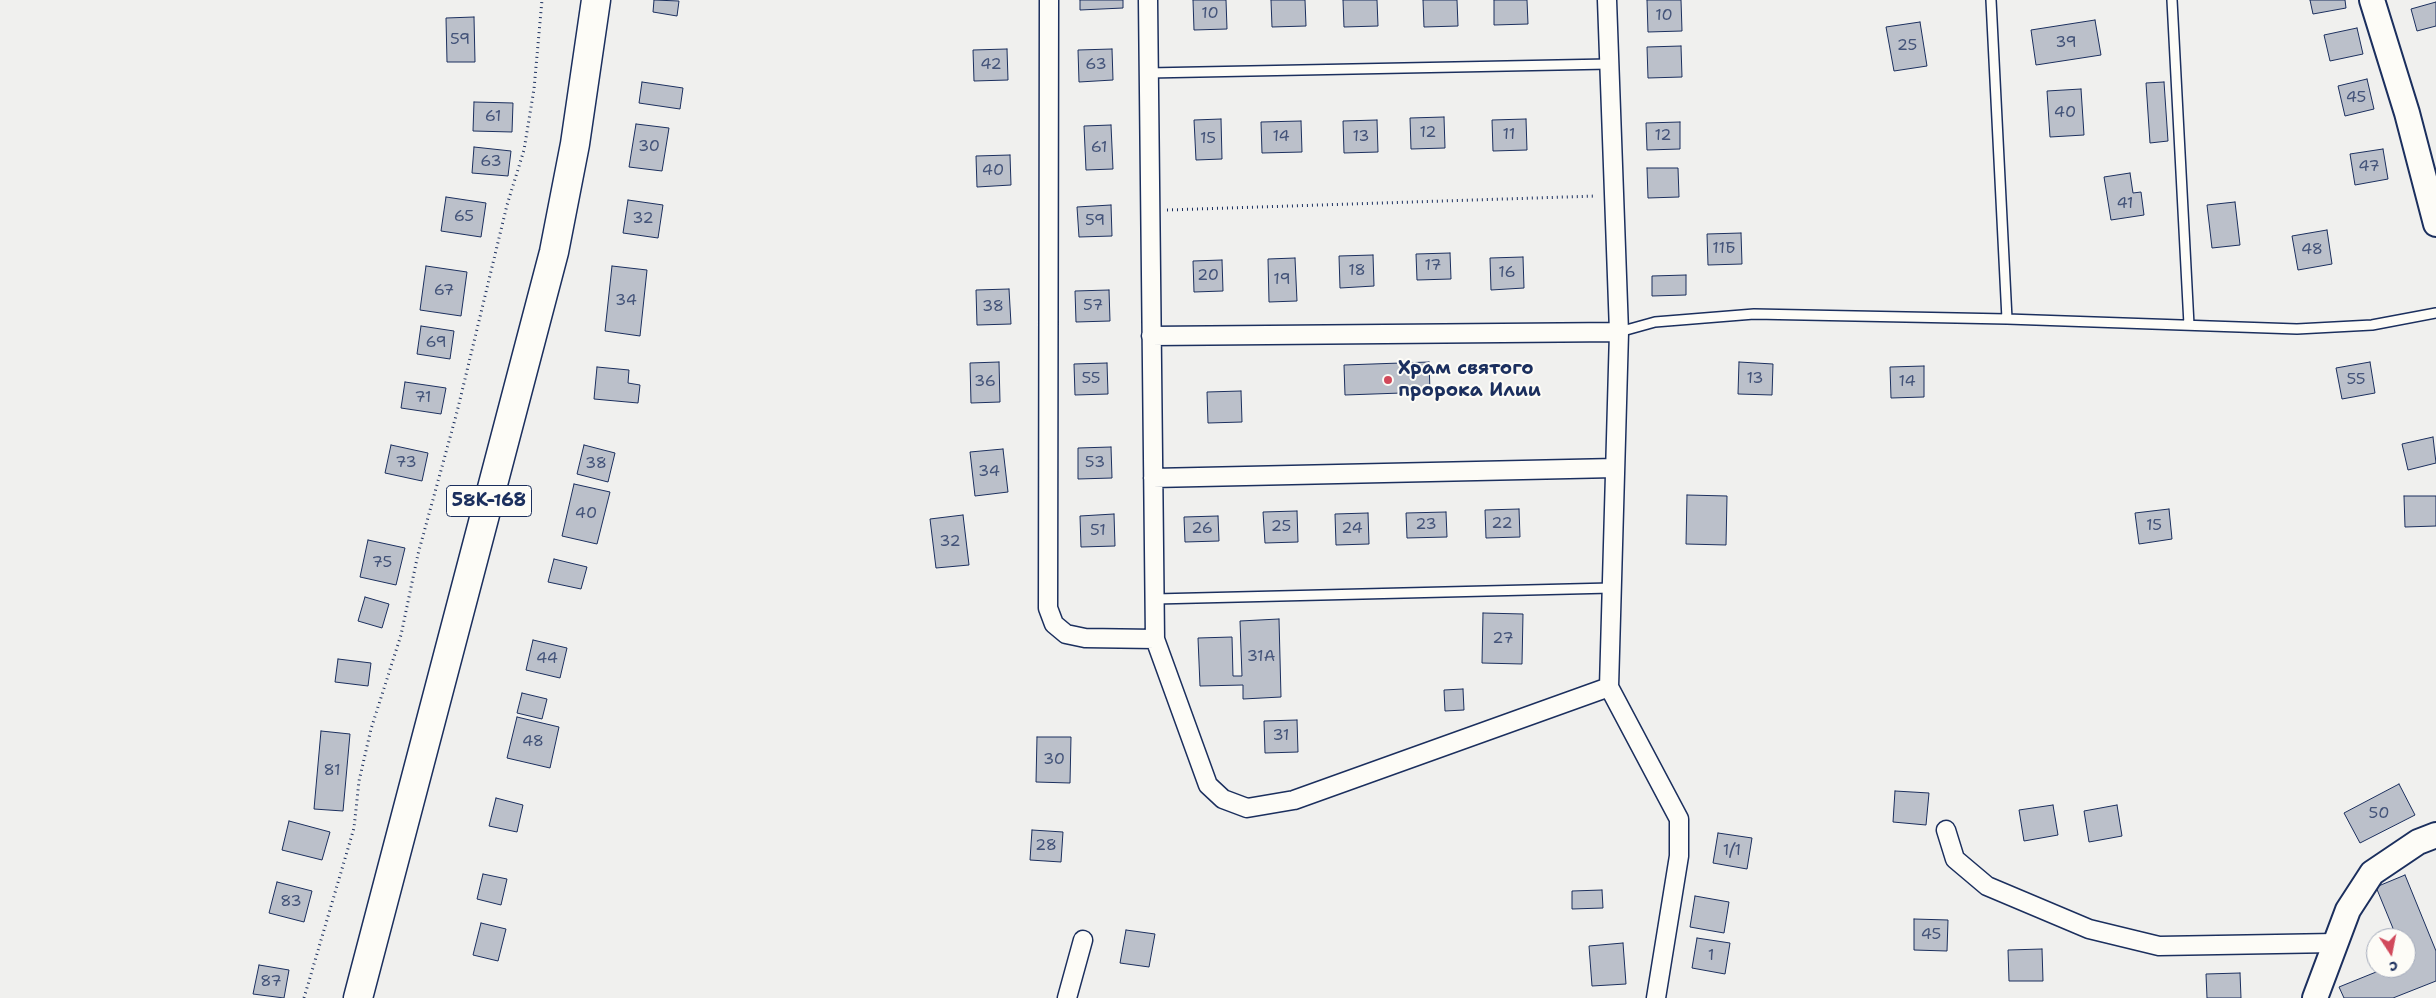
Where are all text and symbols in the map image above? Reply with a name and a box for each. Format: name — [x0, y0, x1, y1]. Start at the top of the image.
house number: 10 — [1201, 4, 1219, 24]
house number: 10 — [1655, 6, 1673, 26]
house number: 59 — [450, 30, 470, 50]
house number: 39 — [2055, 33, 2077, 53]
house number: 25 — [1897, 36, 1917, 56]
house number: 42 — [980, 55, 1002, 75]
house number: 63 — [1085, 55, 1107, 75]
house number: 45 — [2346, 88, 2366, 108]
house number: 40 — [2054, 103, 2076, 123]
house number: 61 — [485, 107, 501, 127]
house number: 12 — [1419, 123, 1437, 143]
house number: 11 — [1503, 125, 1515, 145]
house number: 12 — [1654, 126, 1672, 146]
house number: 14 — [1272, 127, 1290, 147]
house number: 13 — [1352, 127, 1370, 147]
house number: 15 — [1200, 129, 1216, 149]
house number: 30 — [638, 137, 660, 157]
house number: 61 — [1091, 138, 1107, 158]
house number: 63 — [480, 152, 502, 172]
house number: 47 — [2358, 157, 2380, 177]
house number: 40 — [982, 161, 1004, 181]
house number: 41 — [2116, 194, 2134, 214]
house number: 65 — [454, 207, 474, 227]
house number: 32 — [632, 209, 654, 229]
house number: 59 — [1085, 211, 1105, 231]
house number: 11Б — [1712, 239, 1736, 259]
house number: 48 — [2301, 240, 2323, 260]
house number: 17 — [1424, 256, 1442, 276]
house number: 18 — [1348, 261, 1366, 281]
house number: 16 — [1498, 263, 1516, 283]
house number: 20 — [1197, 266, 1219, 286]
house number: 19 — [1273, 270, 1291, 290]
house number: 67 — [434, 281, 454, 301]
house number: 34 — [615, 291, 637, 311]
house number: 57 — [1083, 296, 1103, 316]
house number: 38 — [982, 297, 1004, 317]
house number: 69 — [425, 333, 447, 353]
place label: Храм святого пророка Илии — [1398, 358, 1541, 402]
house number: 55 — [1081, 369, 1101, 389]
house number: 13 — [1746, 369, 1764, 389]
house number: 55 — [2346, 370, 2366, 390]
house number: 36 — [974, 372, 996, 392]
house number: 14 — [1898, 372, 1916, 392]
marker: Храм святого пророка Илии — [1382, 374, 1394, 386]
house number: 71 — [414, 388, 432, 408]
house number: 73 — [395, 453, 417, 473]
house number: 53 — [1085, 453, 1105, 473]
house number: 38 — [585, 454, 607, 474]
house number: 34 — [978, 462, 1000, 482]
road number: 58К-168 — [446, 486, 532, 516]
house number: 40 — [575, 504, 597, 524]
house number: 22 — [1491, 514, 1513, 534]
house number: 23 — [1415, 515, 1437, 535]
house number: 15 — [2146, 516, 2162, 536]
house number: 25 — [1271, 517, 1291, 537]
house number: 26 — [1191, 519, 1213, 539]
house number: 24 — [1341, 519, 1363, 539]
house number: 51 — [1090, 521, 1106, 541]
house number: 32 — [939, 532, 961, 552]
house number: 75 — [372, 553, 392, 573]
house number: 27 — [1492, 629, 1514, 649]
house number: 31А — [1247, 647, 1275, 667]
house number: 44 — [536, 649, 558, 669]
house number: 31 — [1272, 726, 1290, 746]
house number: 48 — [522, 732, 544, 752]
house number: 30 — [1043, 750, 1065, 770]
house number: 81 — [323, 761, 341, 781]
house number: 50 — [2369, 804, 2389, 824]
house number: 28 — [1035, 836, 1057, 856]
house number: 1/1 — [1723, 841, 1741, 861]
house number: 83 — [280, 892, 302, 912]
house number: 45 — [1921, 925, 1941, 945]
north arrow — [2366, 928, 2416, 978]
house number: 1 — [1708, 946, 1714, 966]
text: С — [2388, 957, 2400, 976]
house number: 87 — [260, 972, 282, 992]

